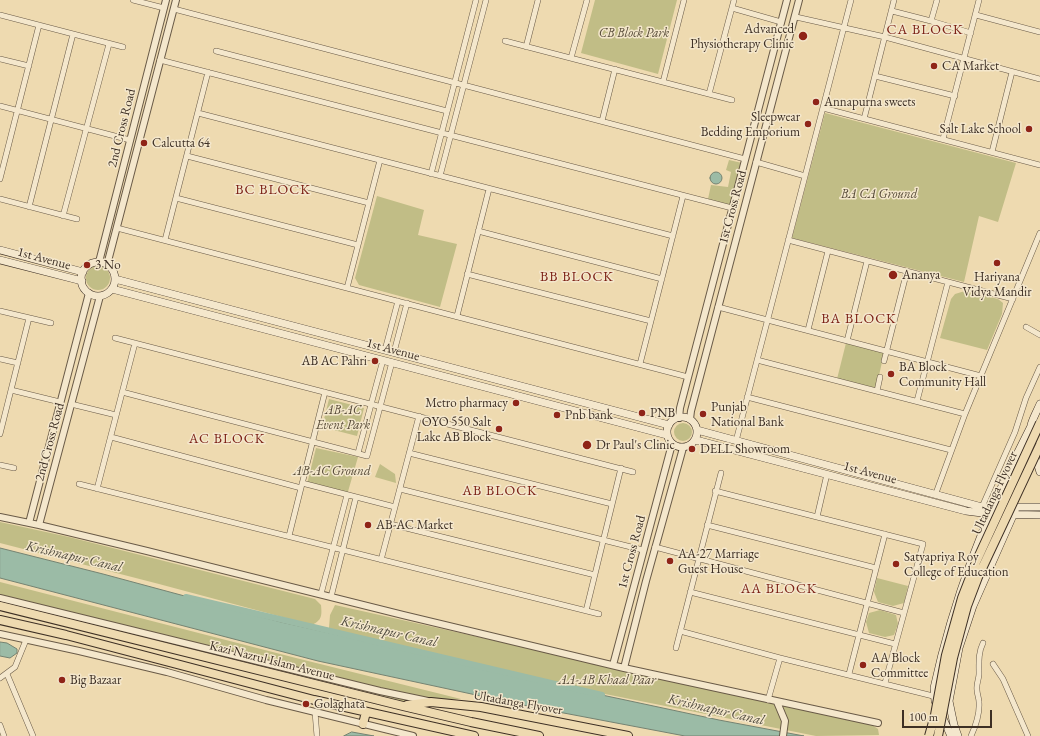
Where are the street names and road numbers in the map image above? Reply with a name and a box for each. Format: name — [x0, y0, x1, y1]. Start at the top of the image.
street label: 2nd Cross Road — [105, 87, 139, 169]
street label: 1st Cross Road — [716, 169, 750, 245]
street label: 1st Avenue — [16, 244, 72, 274]
street label: 1st Avenue — [365, 335, 421, 365]
street label: 2nd Cross Road — [32, 401, 68, 483]
street label: Ultadanga Flyover — [969, 449, 1021, 537]
street label: 1st Avenue — [842, 458, 898, 488]
street label: 1st Cross Road — [615, 514, 649, 590]
street label: Kazi Nazrul Islam Avenue — [208, 638, 336, 684]
street label: Ultadanga Flyover — [472, 687, 564, 719]

